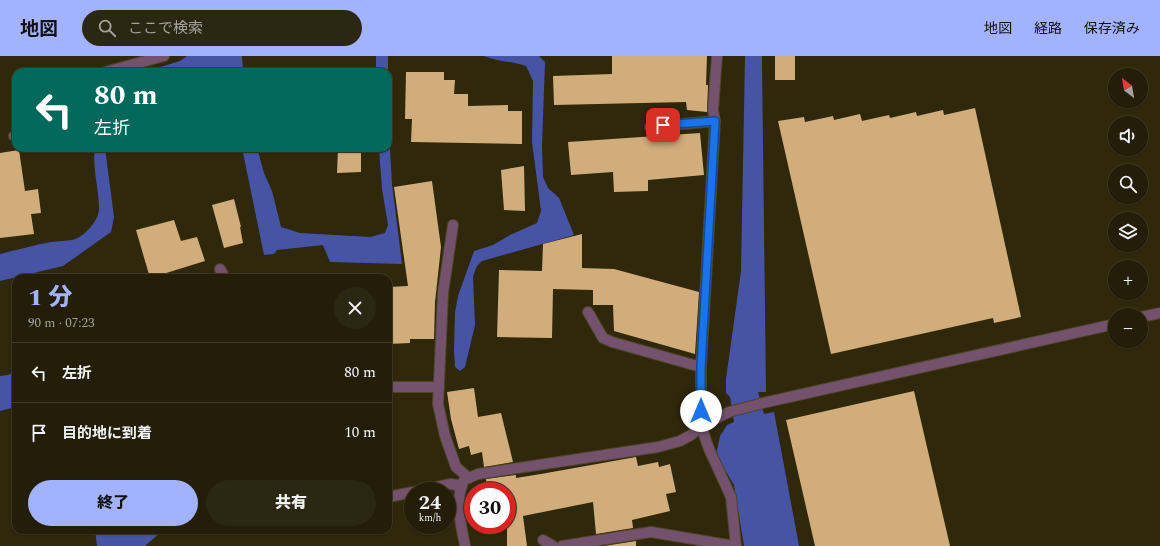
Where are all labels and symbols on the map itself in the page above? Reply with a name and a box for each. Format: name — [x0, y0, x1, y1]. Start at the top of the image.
north arrow — [1108, 68, 1148, 108]
pin — [646, 108, 680, 142]
position arrow — [680, 390, 722, 432]
speed limit sign: 30 — [464, 482, 516, 534]

